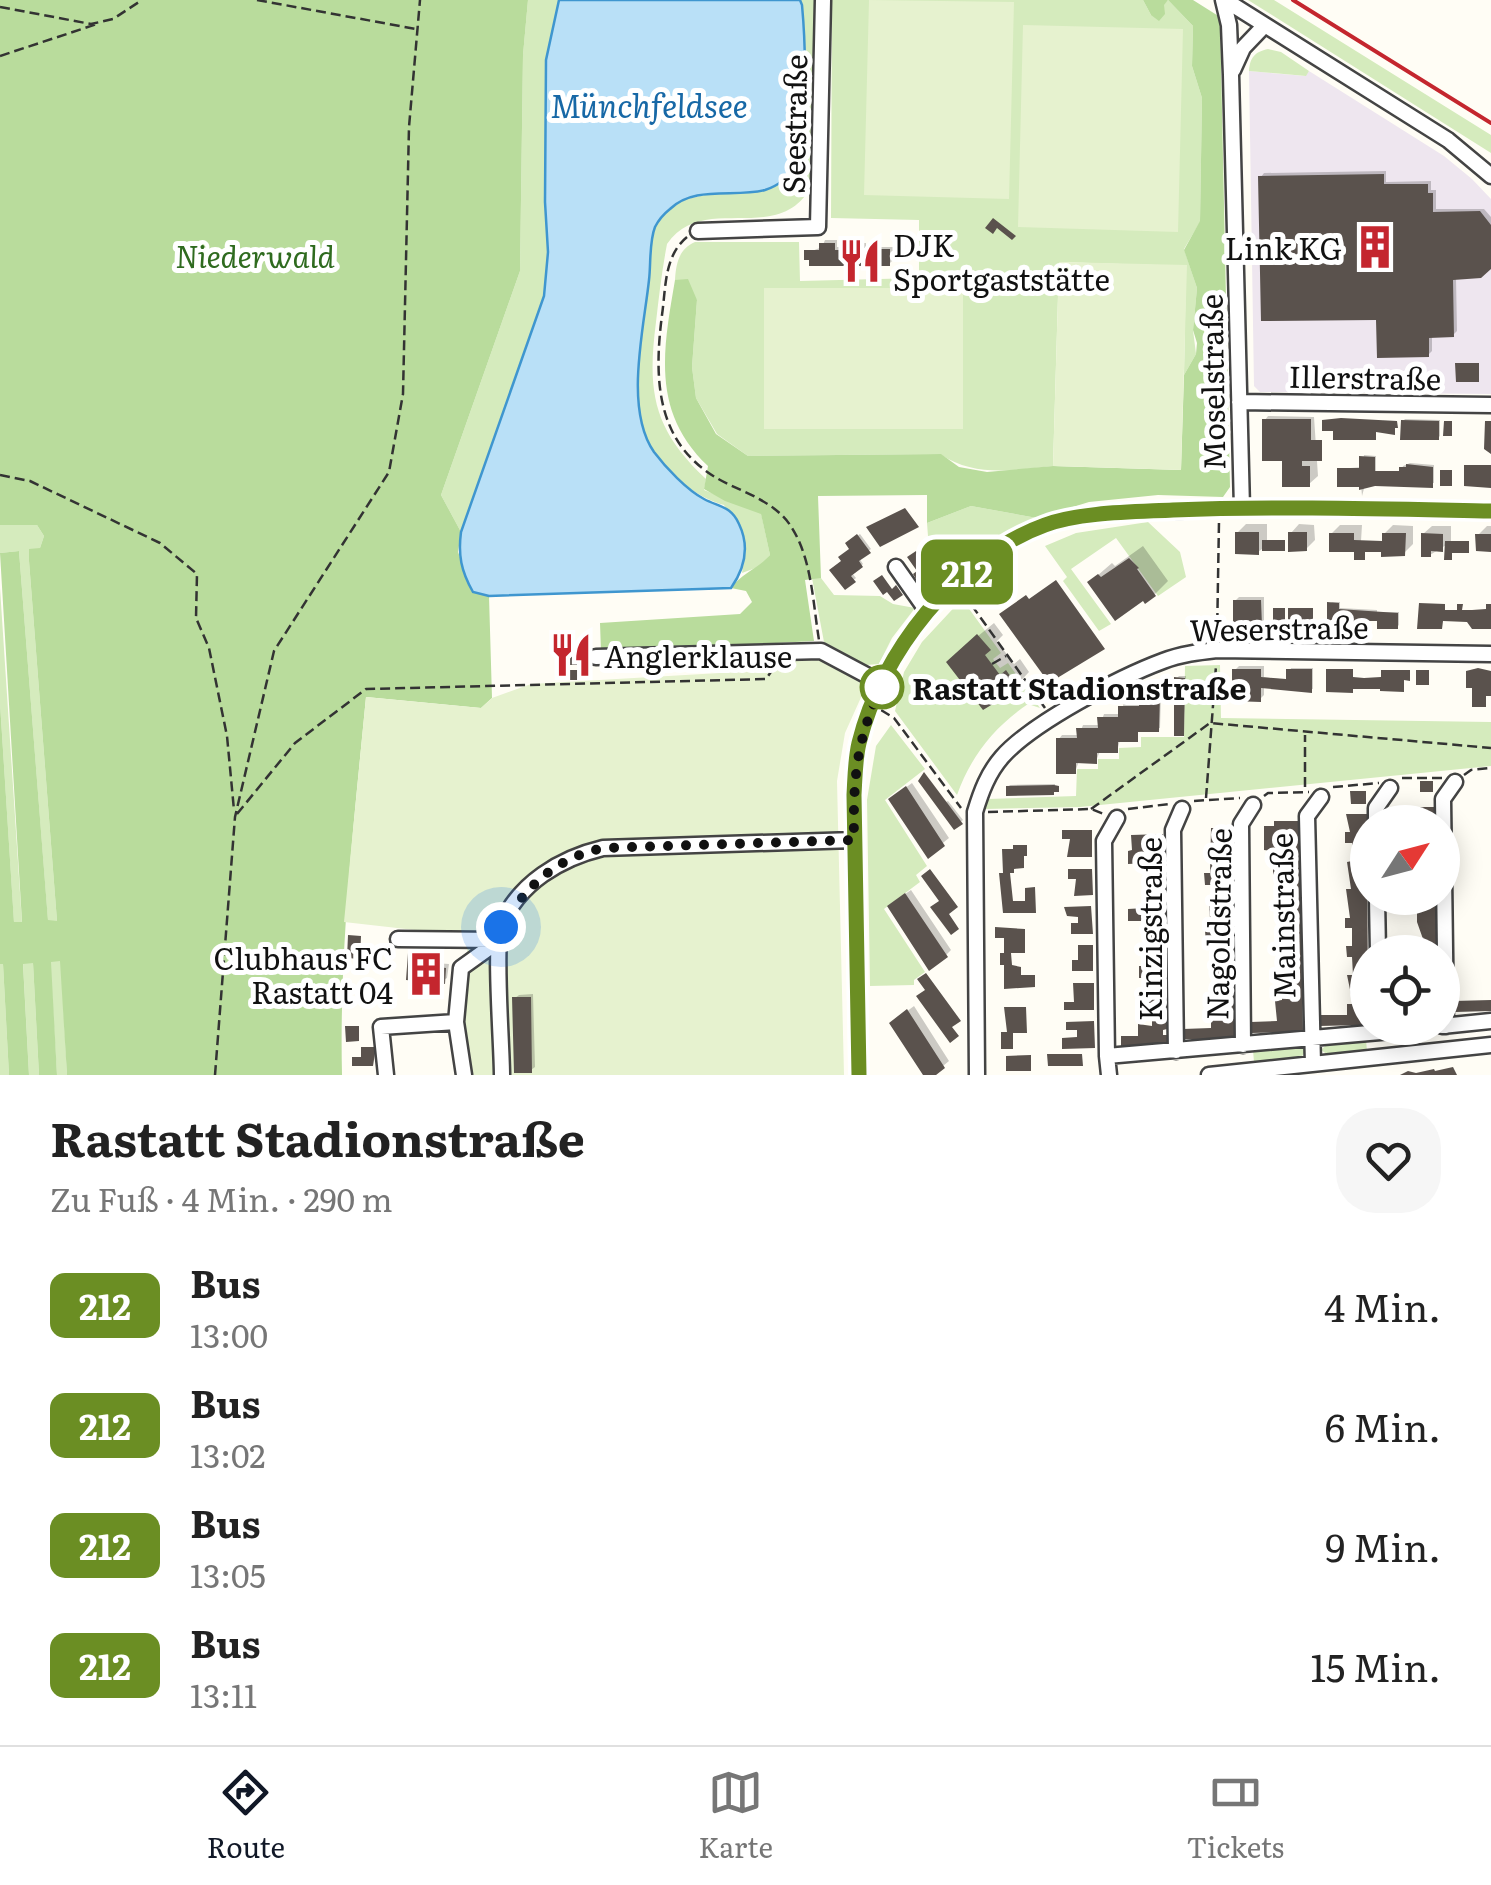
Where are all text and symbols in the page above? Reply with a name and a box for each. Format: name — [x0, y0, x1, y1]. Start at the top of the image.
street label: Seestraße — [770, 54, 816, 194]
water label: Münchfeldsee — [550, 80, 748, 128]
place label: DJK Sportgaststätte — [893, 222, 1110, 300]
building icon: Link KG — [1351, 223, 1399, 271]
place label: Link KG — [1225, 225, 1342, 269]
park label: Niederwald — [175, 233, 336, 277]
restaurant icon: DJK Sportgaststätte — [836, 237, 884, 285]
street label: Moselstraße — [1187, 293, 1235, 471]
street label: Illerstraße — [1288, 353, 1442, 399]
line badge: 212 — [910, 540, 1024, 604]
text: 212 — [941, 546, 993, 598]
street label: Weserstraße — [1189, 603, 1369, 651]
restaurant icon: Anglerklause — [547, 631, 595, 679]
place label: Anglerklause — [604, 633, 792, 677]
place label: Rastatt Stadionstraße — [912, 665, 1246, 709]
marker: Rastatt Stadionstraße — [861, 666, 903, 708]
north arrow — [1350, 805, 1460, 915]
map controls — [1350, 805, 1460, 1045]
street label: Nagoldstraße — [1193, 828, 1241, 1020]
street label: Mainstraße — [1258, 833, 1304, 999]
street label: Kinzigstraße — [1127, 837, 1171, 1021]
your location — [476, 902, 526, 952]
place label: Clubhaus FC Rastatt 04 — [214, 935, 393, 1013]
button: locate — [1350, 935, 1460, 1045]
building icon: Clubhaus FC Rastatt 04 — [402, 950, 450, 998]
text: Rastatt Stadionstraße — [50, 1101, 585, 1172]
button: heart — [1336, 1108, 1441, 1213]
text: Zu Fuß · 4 Min. · 290 m — [50, 1174, 393, 1222]
text: Bus — [190, 1253, 261, 1310]
text: 4 Min. — [1324, 1277, 1441, 1334]
text: 212 — [79, 1279, 131, 1331]
text: 13:00 — [190, 1310, 268, 1358]
text: Bus — [190, 1373, 261, 1430]
text: 6 Min. — [1325, 1397, 1441, 1454]
text: 212 — [79, 1399, 131, 1451]
text: 13:02 — [190, 1430, 265, 1478]
text: Bus — [190, 1493, 261, 1550]
text: 9 Min. — [1325, 1517, 1441, 1574]
text: 212 — [79, 1519, 131, 1571]
text: 13:05 — [190, 1550, 266, 1598]
text: Bus — [190, 1613, 261, 1670]
text: 15 Min. — [1310, 1637, 1441, 1694]
text: 212 — [79, 1639, 131, 1691]
text: 13:11 — [190, 1670, 257, 1718]
tab: Route — [207, 1765, 285, 1867]
tab: Karte — [699, 1765, 773, 1867]
tab: Tickets — [1187, 1765, 1284, 1867]

